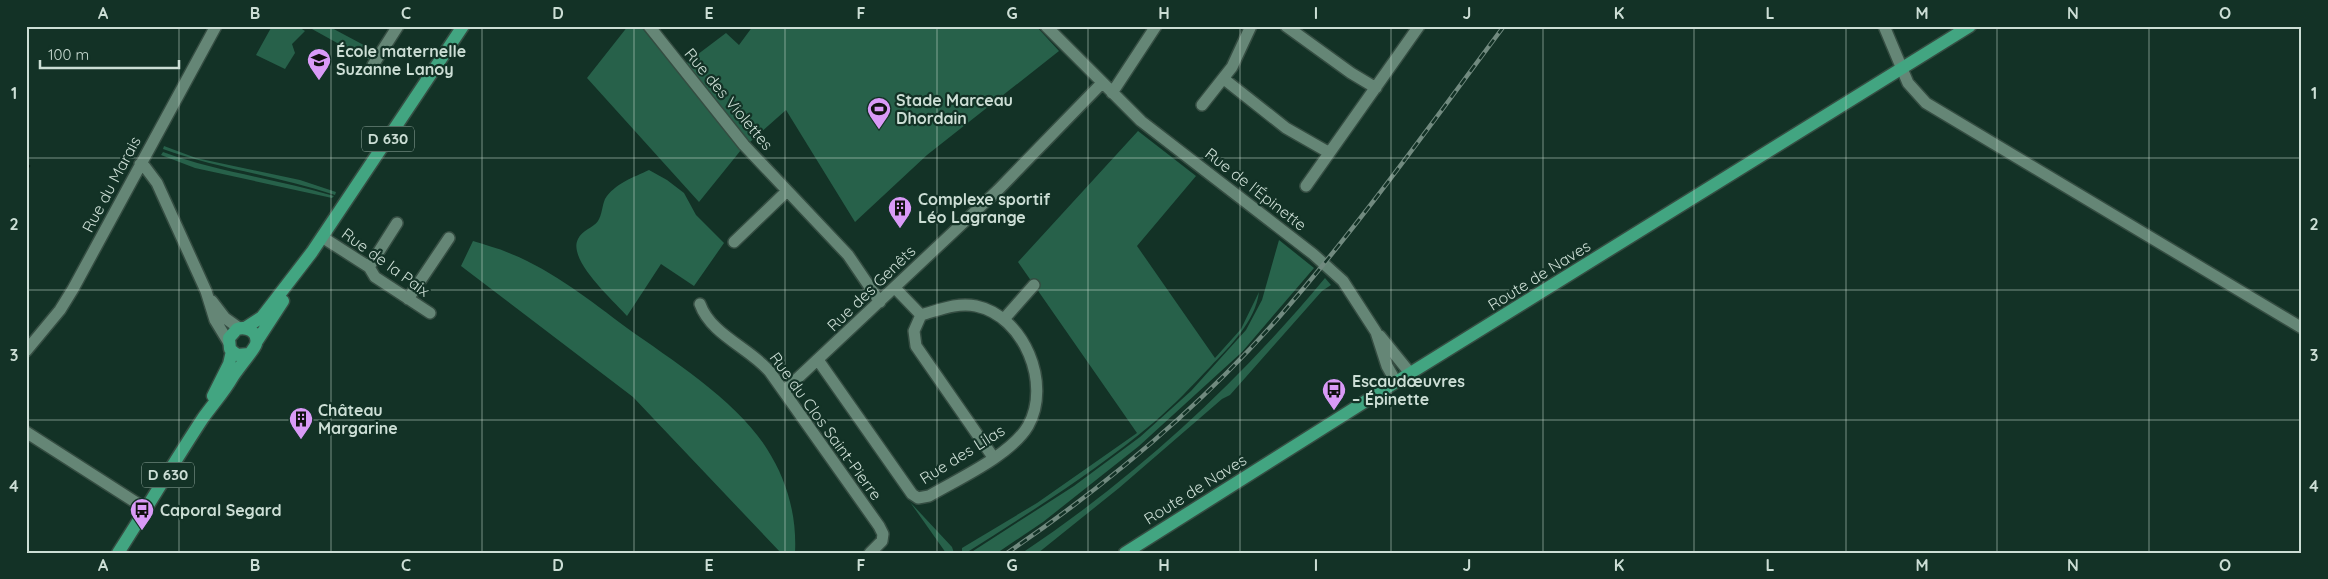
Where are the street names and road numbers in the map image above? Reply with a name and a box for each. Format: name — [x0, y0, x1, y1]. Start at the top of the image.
street label: Rue des Violettes — [680, 44, 778, 154]
road number: D 630 — [362, 126, 414, 152]
street label: Rue du Marais — [77, 132, 145, 236]
street label: Rue de l'Épinette — [1201, 143, 1311, 235]
street label: Rue de la Paix — [338, 223, 434, 301]
street label: Route de Naves — [1484, 235, 1594, 315]
street label: Rue des Genêts — [823, 241, 919, 335]
street label: Rue du Clos Saint-Pierre — [766, 348, 886, 504]
street label: Rue des Lilas — [916, 420, 1008, 488]
street label: Route de Naves — [1140, 449, 1250, 529]
road number: D 630 — [142, 462, 194, 488]

